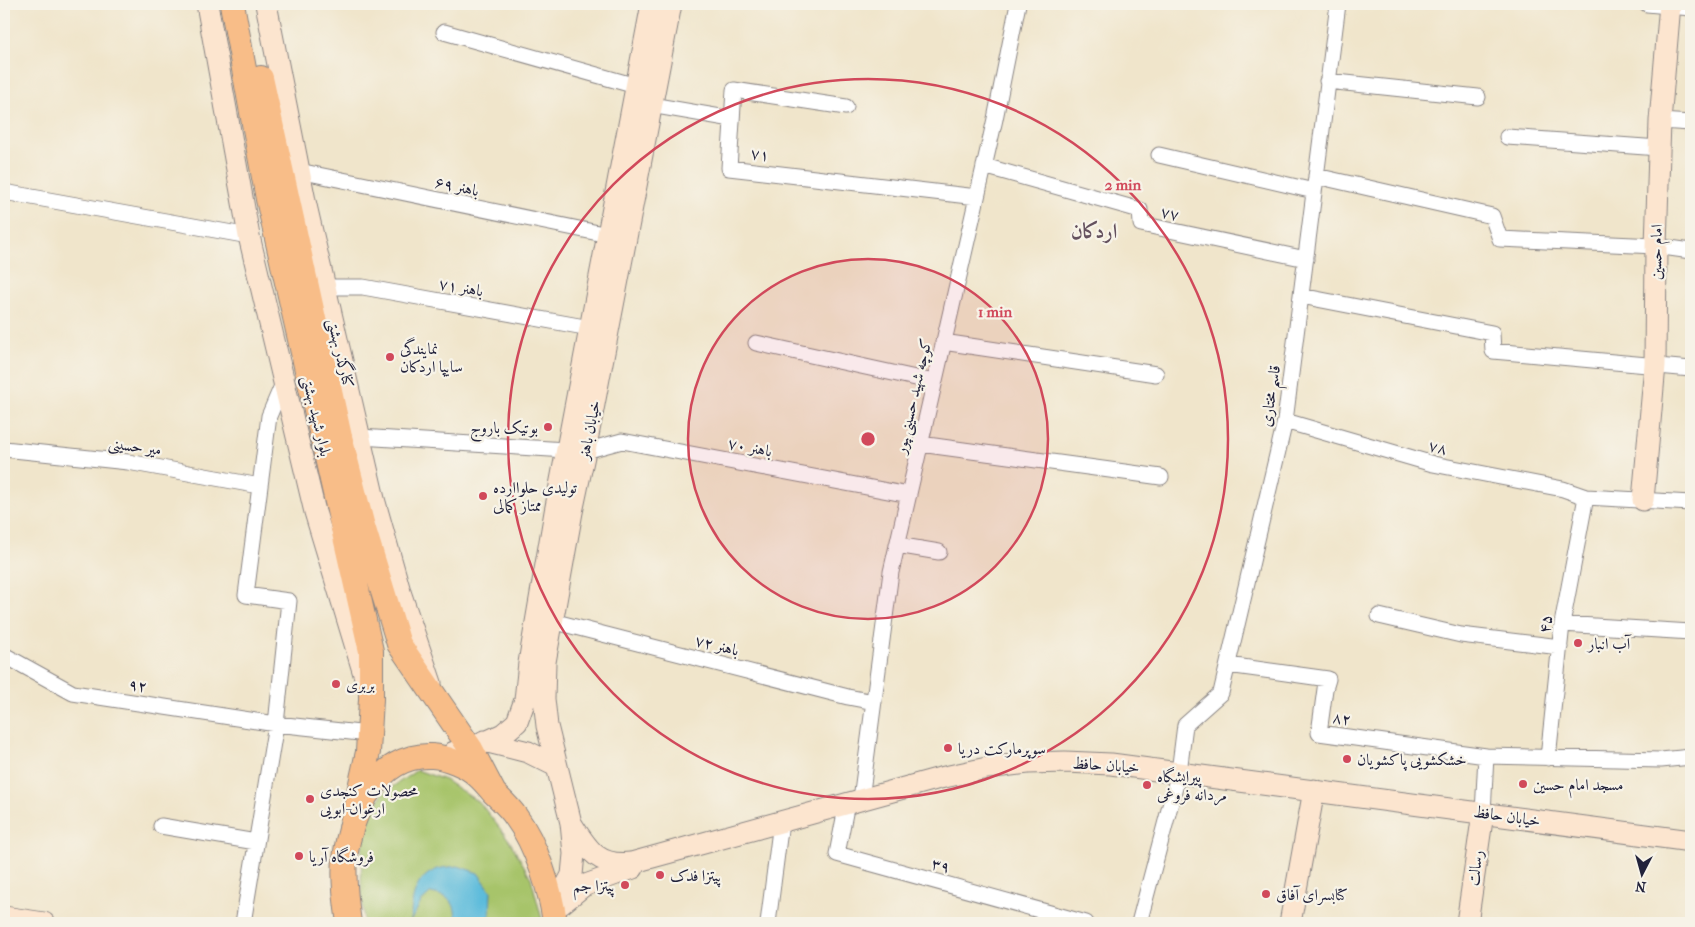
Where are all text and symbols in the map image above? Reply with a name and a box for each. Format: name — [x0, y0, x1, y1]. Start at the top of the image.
street label: ۷۱ — [750, 143, 770, 165]
street label: باهنر ۶۹ — [433, 172, 481, 200]
text: 2 min — [1105, 176, 1142, 194]
street label: ۷۷ — [1159, 202, 1181, 224]
district label: اردکان — [1071, 219, 1117, 244]
street label: امام حسین — [1646, 224, 1671, 280]
street label: باهنر ۷۱ — [437, 274, 485, 300]
text: 1 min — [978, 303, 1012, 321]
street label: کنارگذر بهشتی — [322, 316, 360, 390]
place label: نمایندگی سایپا اردکان — [400, 336, 463, 377]
street label: کوچه شهید حسینی ‍پور — [890, 337, 937, 458]
marker: نمایندگی سایپا اردکان — [384, 351, 396, 363]
street label: قاسم مختاری — [1256, 364, 1291, 429]
street label: بلوار شهید بهشتی — [297, 374, 336, 459]
street label: خیابان باهنر — [574, 399, 604, 463]
place label: بوتیک باروج — [470, 418, 538, 442]
marker: بوتیک باروج — [542, 421, 554, 433]
centre of rings — [859, 430, 877, 448]
street label: میر حسینی — [107, 433, 163, 461]
street label: باهنر ۷۰ — [726, 433, 774, 461]
street label: ۷۸ — [1427, 436, 1449, 458]
place label: تولیدی حلواارده ممتاز کمالی — [493, 478, 578, 515]
marker: تولیدی حلواارده ممتاز کمالی — [477, 490, 489, 502]
street label: ۴۵ — [1534, 613, 1556, 635]
street label: باهنر ۷۲ — [693, 630, 741, 660]
place label: آب انبار — [1586, 634, 1632, 654]
marker: آب انبار — [1572, 637, 1584, 649]
street label: ۹۲ — [127, 674, 149, 696]
place label: بربری — [346, 675, 375, 694]
marker: بربری — [330, 678, 342, 690]
street label: ۸۲ — [1331, 707, 1353, 729]
place label: سوپرمارکت دریا — [958, 739, 1046, 759]
marker: سوپرمارکت دریا — [942, 742, 954, 754]
place label: خشکشویی پاکشویان — [1357, 750, 1467, 771]
street label: خیابان حافظ — [1072, 753, 1140, 777]
marker: خشکشویی پاکشویان — [1341, 753, 1353, 765]
place label: پیرایشگاه مردانه فروغی — [1157, 766, 1227, 806]
place label: مسجد امام حسین — [1533, 775, 1624, 799]
marker: مسجد امام حسین — [1517, 778, 1529, 790]
marker: پیرایشگاه مردانه فروغی — [1141, 779, 1153, 791]
place label: محصولات کنجدی ارغوان-ابویی — [320, 781, 418, 819]
marker: محصولات کنجدی ارغوان-ابویی — [304, 793, 316, 805]
street label: خیابان حافظ — [1472, 802, 1542, 830]
place label: فروشگاه آریا — [309, 846, 374, 867]
street label: رسالت — [1463, 849, 1487, 887]
marker: فروشگاه آریا — [293, 850, 305, 862]
north arrow — [1618, 850, 1668, 900]
street label: ۳۹ — [929, 853, 953, 877]
place label: پیتزا فدک — [670, 866, 721, 888]
marker: پیتزا فدک — [654, 869, 666, 881]
place label: پیتزا جم — [573, 876, 615, 901]
text: N — [1634, 877, 1647, 895]
marker: پیتزا جم — [619, 879, 631, 891]
place label: کتابسرای آفاق — [1276, 885, 1348, 905]
marker: کتابسرای آفاق — [1260, 888, 1272, 900]

